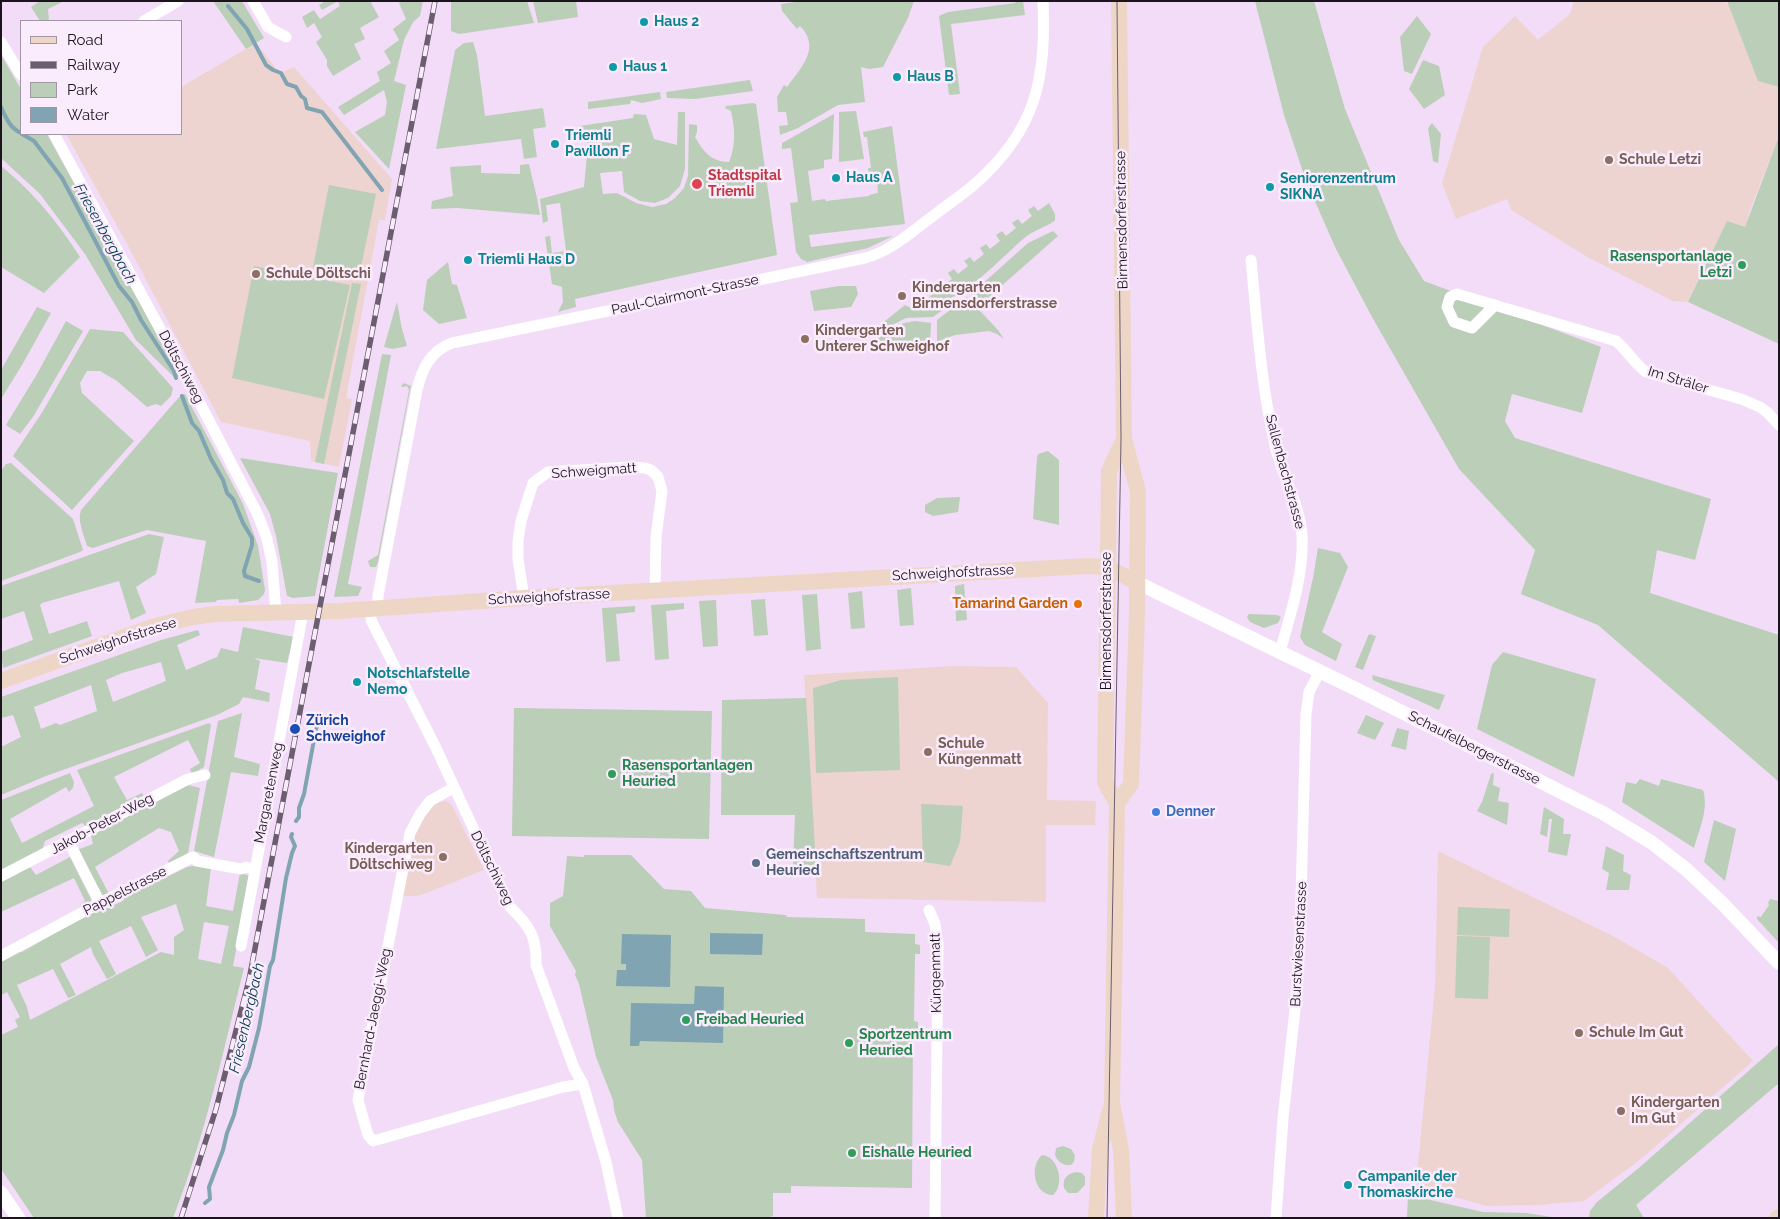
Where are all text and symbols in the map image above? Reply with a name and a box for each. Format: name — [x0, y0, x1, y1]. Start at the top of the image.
place label: Haus 2 — [654, 14, 699, 30]
marker: Haus 2 — [638, 16, 650, 28]
legend — [20, 20, 182, 135]
text: Road — [67, 31, 103, 49]
text: Railway — [67, 56, 120, 74]
place label: Haus 1 — [623, 59, 667, 75]
marker: Haus 1 — [607, 61, 619, 73]
place label: Haus B — [907, 69, 954, 85]
marker: Haus B — [891, 71, 903, 83]
text: Park — [67, 81, 98, 99]
text: Water — [67, 106, 109, 124]
place label: Triemli Pavillon F — [565, 128, 630, 160]
marker: Triemli Pavillon F — [549, 138, 561, 150]
street label: Birmensdorferstrasse — [1112, 151, 1132, 289]
place label: Schule Letzi — [1619, 152, 1701, 168]
marker: Schule Letzi — [1603, 154, 1615, 166]
place label: Stadtspital Triemli — [708, 168, 781, 200]
place label: Haus A — [846, 170, 893, 186]
place label: Seniorenzentrum SIKNA — [1280, 171, 1396, 203]
marker: Haus A — [830, 172, 842, 184]
marker: Stadtspital Triemli — [690, 177, 704, 191]
water label: Friesenbergbach — [70, 180, 140, 288]
marker: Seniorenzentrum SIKNA — [1264, 181, 1276, 193]
place label: Rasensportanlage Letzi — [1610, 249, 1732, 282]
place label: Triemli Haus D — [478, 252, 575, 268]
marker: Triemli Haus D — [462, 254, 474, 266]
marker: Rasensportanlage Letzi — [1736, 259, 1748, 271]
place label: Schule Döltschi — [266, 266, 371, 282]
marker: Schule Döltschi — [250, 268, 262, 280]
street label: Paul-Clairmont-Strasse — [610, 271, 760, 319]
place label: Kindergarten Birmensdorferstrasse — [912, 280, 1057, 312]
marker: Kindergarten Birmensdorferstrasse — [896, 290, 908, 302]
place label: Kindergarten Unterer Schweighof — [815, 323, 949, 356]
street label: Döltschiweg — [155, 328, 207, 406]
marker: Kindergarten Unterer Schweighof — [799, 333, 811, 345]
street label: Im Sträler — [1646, 363, 1710, 397]
street label: Sallenbachstrasse — [1262, 413, 1308, 531]
street label: Schweigmatt — [551, 460, 637, 482]
street label: Birmensdorferstrasse — [1099, 552, 1115, 690]
street label: Schweighofstrasse — [892, 561, 1014, 585]
street label: Schweighofstrasse — [488, 585, 610, 609]
place label: Tamarind Garden — [952, 596, 1068, 612]
marker: Tamarind Garden — [1072, 598, 1084, 610]
street label: Schweighofstrasse — [57, 614, 179, 668]
place label: Notschlafstelle Nemo — [367, 666, 470, 699]
marker: Notschlafstelle Nemo — [351, 676, 363, 688]
street label: Schaufelbergerstrasse — [1405, 707, 1543, 789]
place label: Zürich Schweighof — [306, 713, 385, 746]
marker: Zürich Schweighof — [288, 722, 302, 736]
place label: Schule Küngenmatt — [938, 736, 1022, 769]
street label: Margaretenweg — [251, 741, 287, 845]
marker: Schule Küngenmatt — [922, 746, 934, 758]
place label: Rasensportanlagen Heuried — [622, 758, 753, 790]
marker: Rasensportanlagen Heuried — [606, 768, 618, 780]
street label: Jakob-Peter-Weg — [48, 790, 156, 858]
place label: Denner — [1166, 804, 1215, 820]
marker: Denner — [1150, 806, 1162, 818]
street label: Döltschiweg — [467, 828, 517, 908]
place label: Kindergarten Döltschiweg — [344, 841, 433, 874]
place label: Gemeinschaftszentrum Heuried — [766, 847, 923, 880]
marker: Kindergarten Döltschiweg — [437, 851, 449, 863]
marker: Gemeinschaftszentrum Heuried — [750, 857, 762, 869]
street label: Pappelstrasse — [81, 863, 169, 919]
street label: Burstwiesenstrasse — [1287, 881, 1311, 1007]
street label: Küngenmatt — [927, 933, 945, 1013]
street label: Bernhard-Jaeggi-Weg — [351, 947, 395, 1091]
water label: Friesenbergbach — [226, 961, 268, 1075]
place label: Freibad Heuried — [696, 1012, 804, 1028]
marker: Freibad Heuried — [680, 1014, 692, 1026]
place label: Schule Im Gut — [1589, 1025, 1683, 1041]
place label: Sportzentrum Heuried — [859, 1027, 952, 1060]
marker: Schule Im Gut — [1573, 1027, 1585, 1039]
marker: Sportzentrum Heuried — [843, 1037, 855, 1049]
place label: Kindergarten Im Gut — [1631, 1095, 1720, 1128]
marker: Kindergarten Im Gut — [1615, 1105, 1627, 1117]
place label: Eishalle Heuried — [862, 1145, 972, 1161]
marker: Eishalle Heuried — [846, 1147, 858, 1159]
place label: Campanile der Thomaskirche — [1358, 1169, 1457, 1202]
marker: Campanile der Thomaskirche — [1342, 1179, 1354, 1191]

